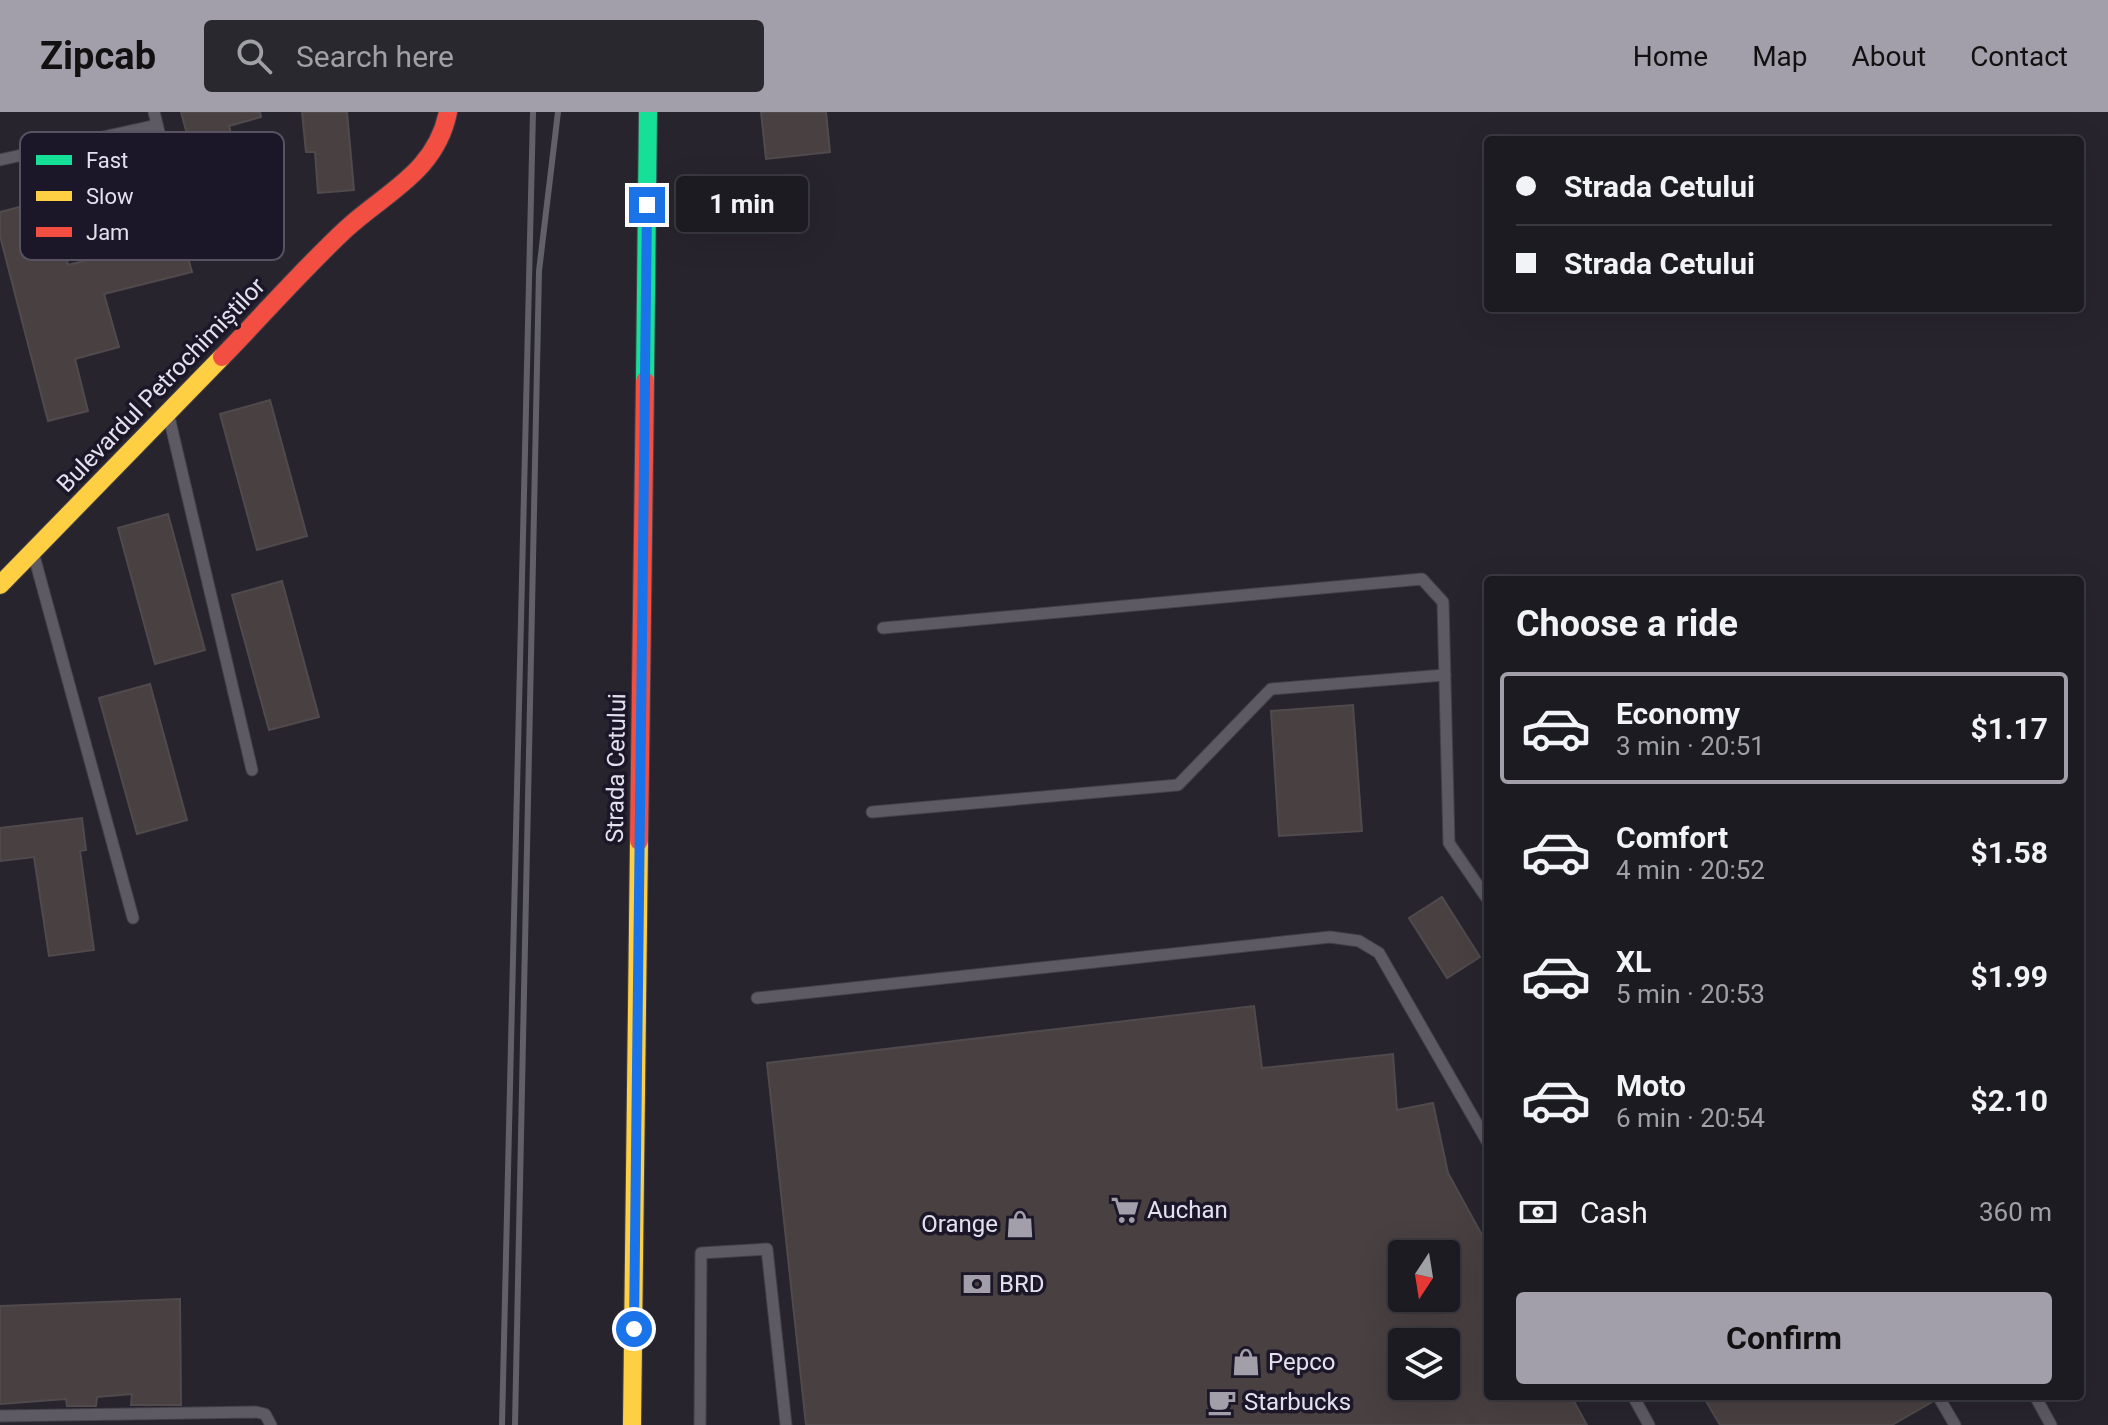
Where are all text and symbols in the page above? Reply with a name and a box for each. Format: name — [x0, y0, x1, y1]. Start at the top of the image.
search box — [204, 20, 764, 92]
text: Zipcab — [40, 34, 156, 78]
icon: search — [232, 34, 276, 78]
text: Search here — [296, 39, 454, 74]
text: Home — [1633, 40, 1708, 73]
text: Map — [1752, 40, 1808, 73]
text: About — [1852, 40, 1926, 73]
text: Contact — [1970, 40, 2068, 73]
legend — [20, 132, 284, 260]
text: Fast — [86, 148, 128, 173]
text: Strada Cetului — [1564, 169, 1755, 204]
callout: 1 min — [675, 177, 807, 233]
text: Slow — [86, 184, 134, 209]
route end — [629, 187, 665, 223]
text: 1 min — [709, 189, 775, 219]
text: Jam — [86, 220, 129, 245]
text: Strada Cetului — [1564, 246, 1755, 281]
street label: Bulevardul Petrochimiștilor — [51, 272, 271, 498]
text: Choose a ride — [1516, 603, 1738, 645]
icon: car — [1520, 692, 1592, 764]
street label: Strada Cetului — [601, 693, 631, 843]
text: Economy — [1616, 696, 1740, 731]
text: $1.17 — [1970, 711, 2048, 746]
text: 3 min · 20:51 — [1616, 731, 1765, 761]
icon: car — [1520, 816, 1592, 888]
text: Comfort — [1616, 820, 1728, 855]
text: $1.58 — [1970, 835, 2048, 870]
text: 4 min · 20:52 — [1616, 855, 1765, 885]
icon: car — [1520, 940, 1592, 1012]
text: XL — [1616, 944, 1651, 979]
text: $1.99 — [1970, 959, 2048, 994]
text: 5 min · 20:53 — [1616, 979, 1765, 1009]
icon: car — [1520, 1064, 1592, 1136]
text: Moto — [1616, 1068, 1686, 1103]
text: $2.10 — [1970, 1083, 2048, 1118]
text: 6 min · 20:54 — [1616, 1103, 1765, 1133]
icon: cash — [1516, 1190, 1560, 1234]
supermarket icon: Auchan — [1110, 1195, 1140, 1225]
text: Cash — [1580, 1195, 1648, 1230]
place label: Auchan — [1147, 1196, 1228, 1224]
text: 360 m — [1979, 1197, 2052, 1227]
shop icon: Orange — [1005, 1209, 1035, 1239]
place label: Orange — [921, 1210, 998, 1238]
north arrow — [1388, 1240, 1460, 1312]
map controls — [1388, 1240, 1460, 1400]
bank icon: BRD — [962, 1269, 992, 1299]
place label: BRD — [999, 1270, 1045, 1298]
button: Confirm — [1516, 1292, 2052, 1384]
route start — [616, 1311, 652, 1347]
button: layers — [1388, 1328, 1460, 1400]
shop icon: Pepco — [1231, 1347, 1261, 1377]
place label: Pepco — [1268, 1348, 1335, 1376]
cafe icon: Starbucks — [1207, 1387, 1237, 1417]
place label: Starbucks — [1244, 1388, 1351, 1416]

